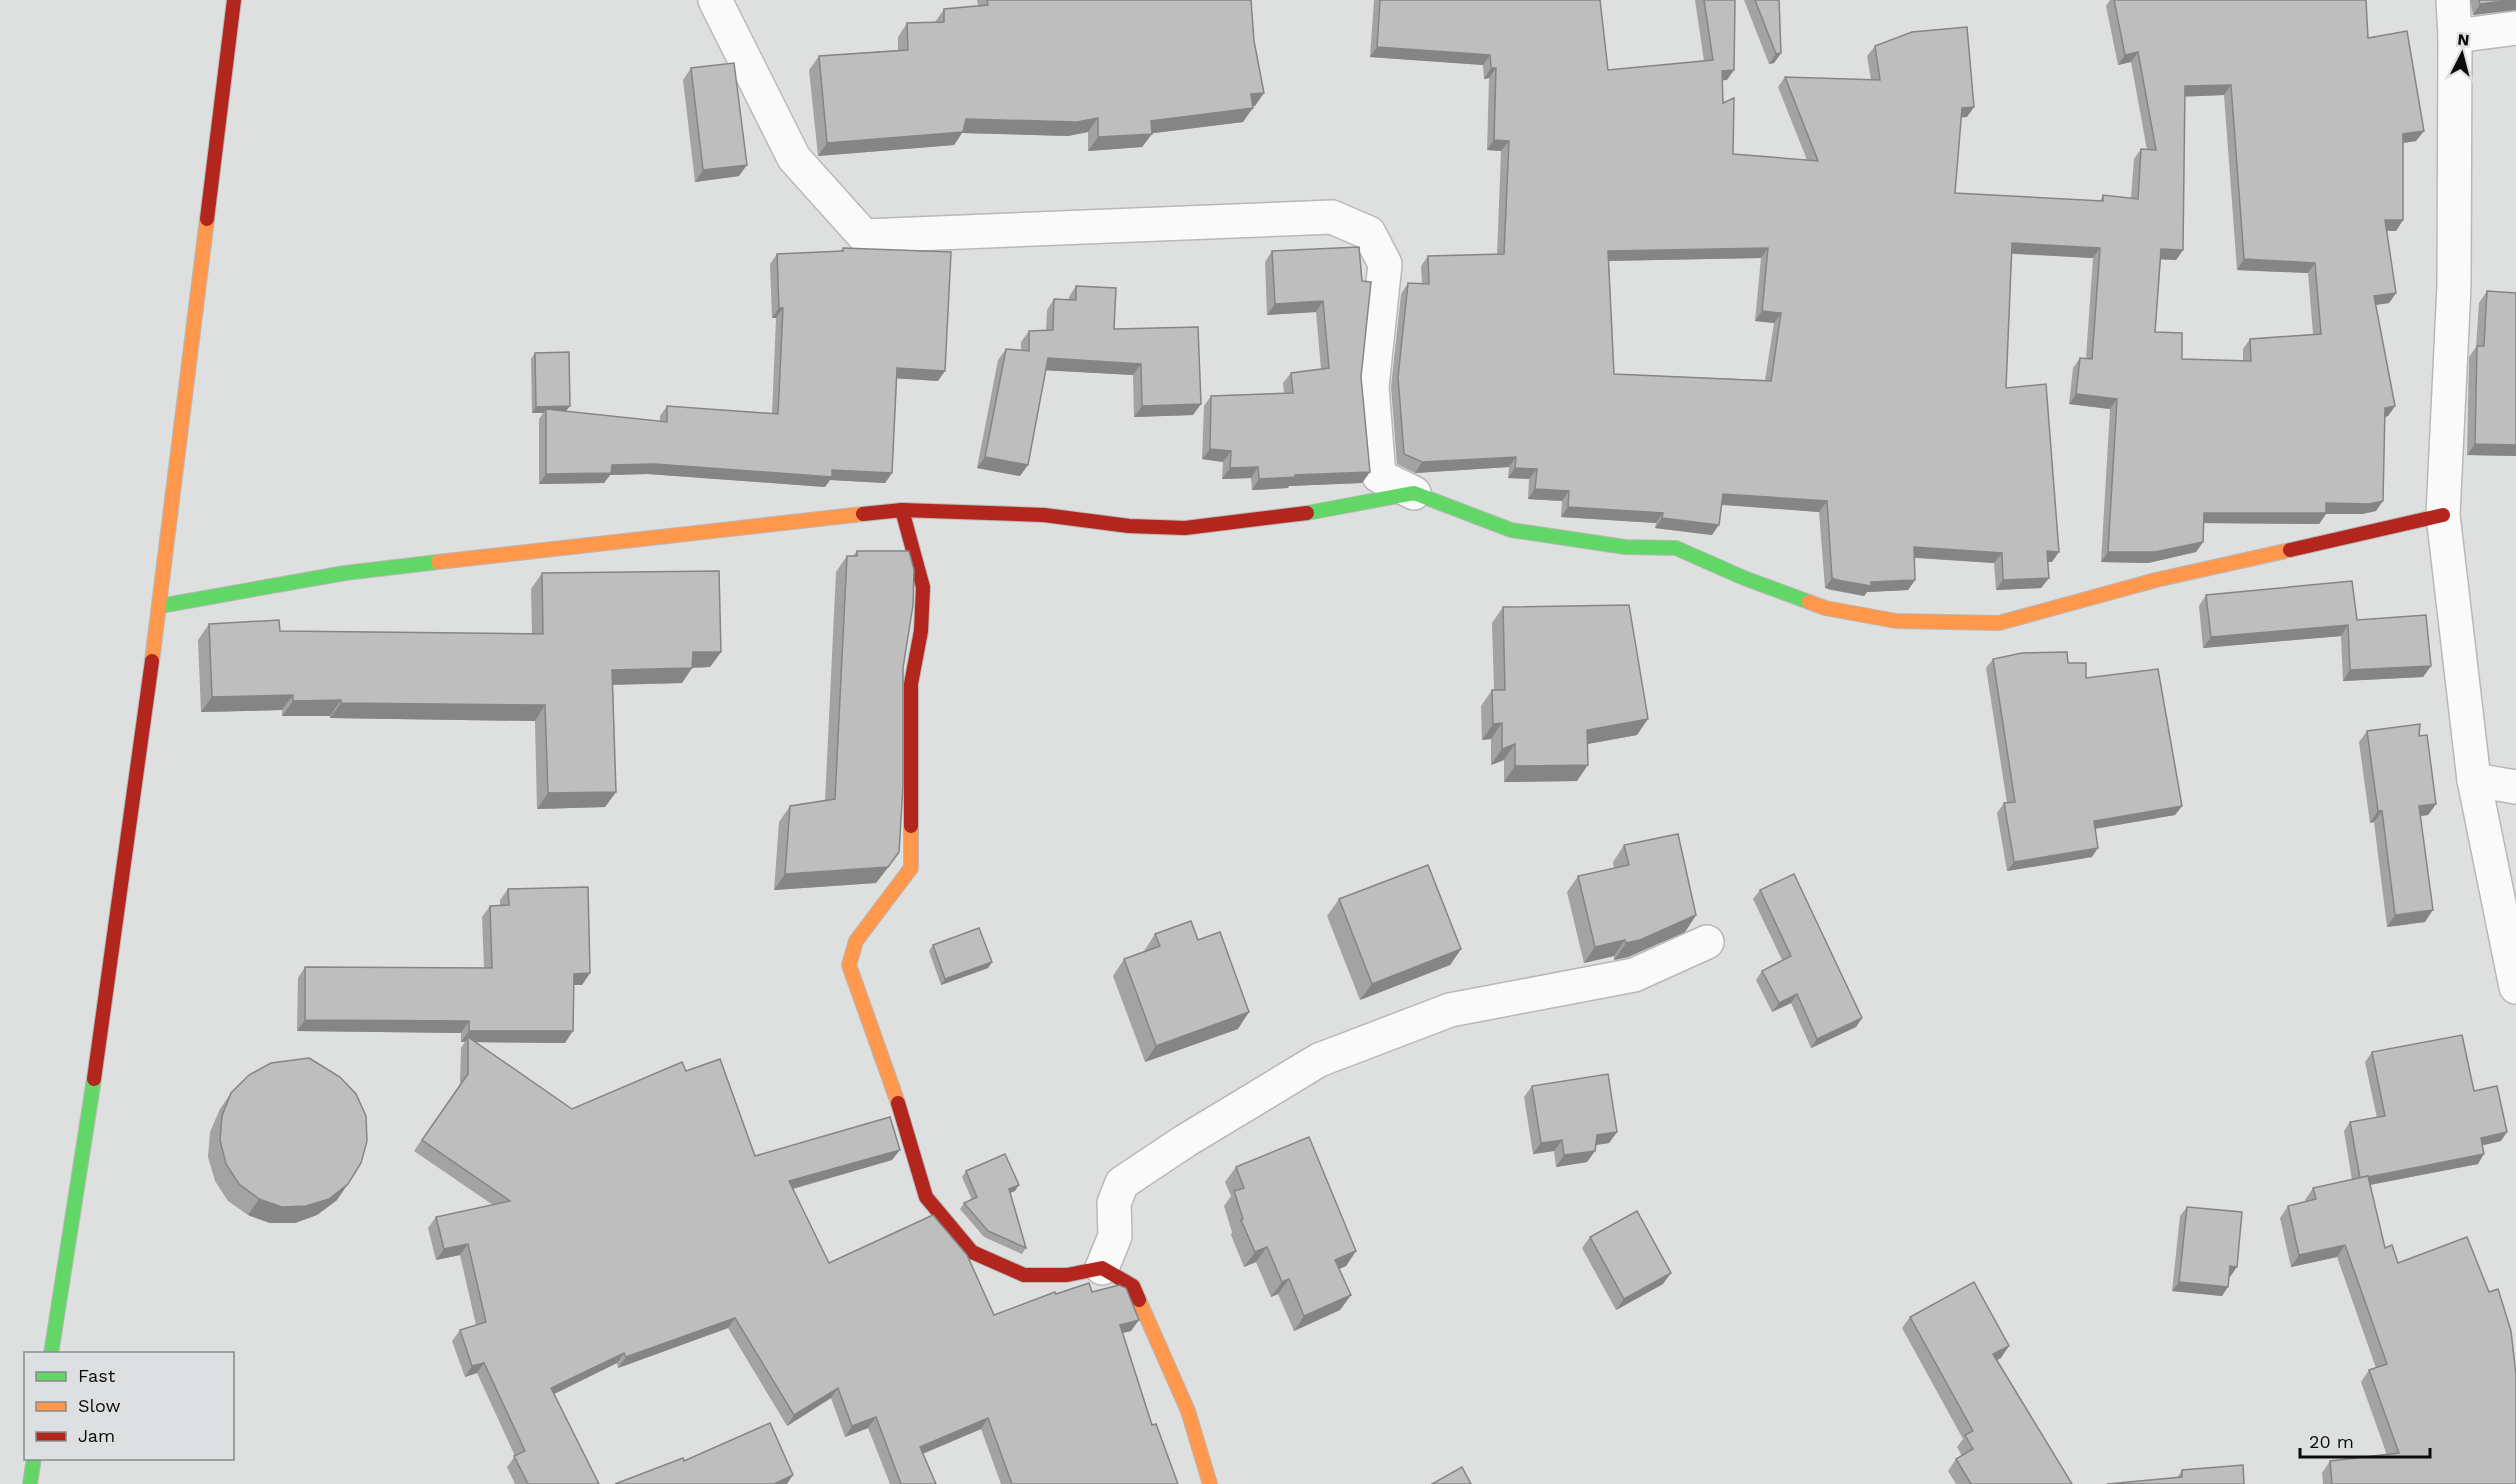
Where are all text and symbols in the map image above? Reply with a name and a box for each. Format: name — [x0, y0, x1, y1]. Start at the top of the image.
north arrow — [2432, 24, 2492, 84]
text: N — [2457, 30, 2470, 50]
legend — [24, 1352, 234, 1460]
text: Fast — [78, 1365, 116, 1386]
text: Slow — [78, 1395, 121, 1416]
scale bar — [2300, 1421, 2430, 1459]
text: Jam — [78, 1425, 115, 1446]
text: 20 m — [2309, 1431, 2354, 1452]

